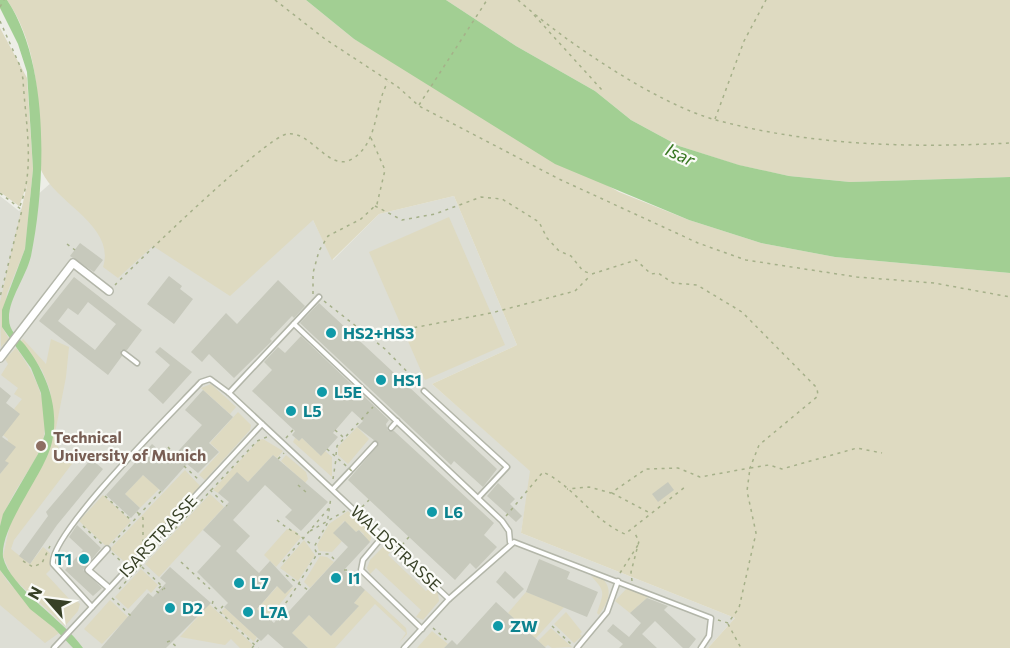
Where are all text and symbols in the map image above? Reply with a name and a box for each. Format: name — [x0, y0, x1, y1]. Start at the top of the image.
water label: Isar — [662, 138, 699, 171]
place label: HS2+HS3 — [343, 323, 414, 342]
marker: HS2+HS3 — [324, 326, 338, 340]
place label: HS1 — [393, 370, 422, 389]
marker: HS1 — [374, 373, 388, 387]
place label: L5E — [334, 382, 362, 401]
marker: L5E — [315, 385, 329, 399]
place label: L5 — [303, 401, 322, 420]
marker: L5 — [284, 404, 298, 418]
place label: Technical University of Munich — [53, 427, 206, 464]
marker: Technical University of Munich — [34, 439, 48, 453]
street label: ISARSTRASSE — [115, 491, 200, 581]
street label: WALDSTRASSE — [347, 501, 445, 594]
place label: L6 — [444, 502, 463, 521]
marker: L6 — [425, 505, 439, 519]
place label: T1 — [54, 549, 72, 568]
marker: T1 — [77, 552, 91, 566]
place label: I1 — [348, 568, 360, 587]
north arrow — [18, 570, 78, 630]
marker: I1 — [329, 571, 343, 585]
place label: L7 — [251, 573, 269, 592]
marker: L7 — [232, 576, 246, 590]
text: N — [23, 583, 46, 602]
place label: D2 — [182, 598, 203, 617]
marker: D2 — [163, 601, 177, 615]
place label: L7A — [260, 602, 289, 621]
marker: L7A — [241, 605, 255, 619]
place label: ZW — [510, 616, 538, 635]
marker: ZW — [491, 619, 505, 633]

